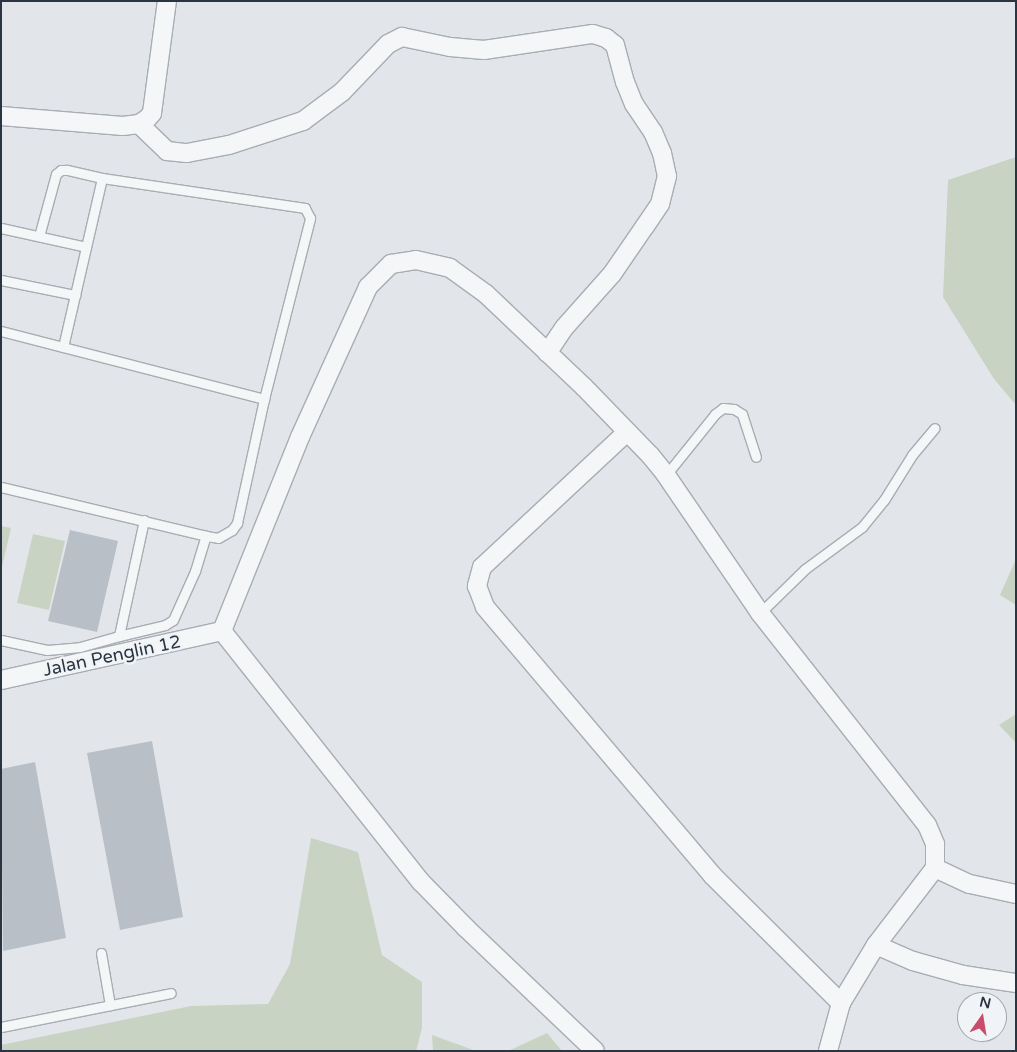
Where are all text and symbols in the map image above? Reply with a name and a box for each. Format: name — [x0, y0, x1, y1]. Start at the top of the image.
street label: Jalan Penglin 12 — [41, 631, 183, 681]
north arrow — [957, 992, 1007, 1042]
text: N — [978, 993, 993, 1012]

